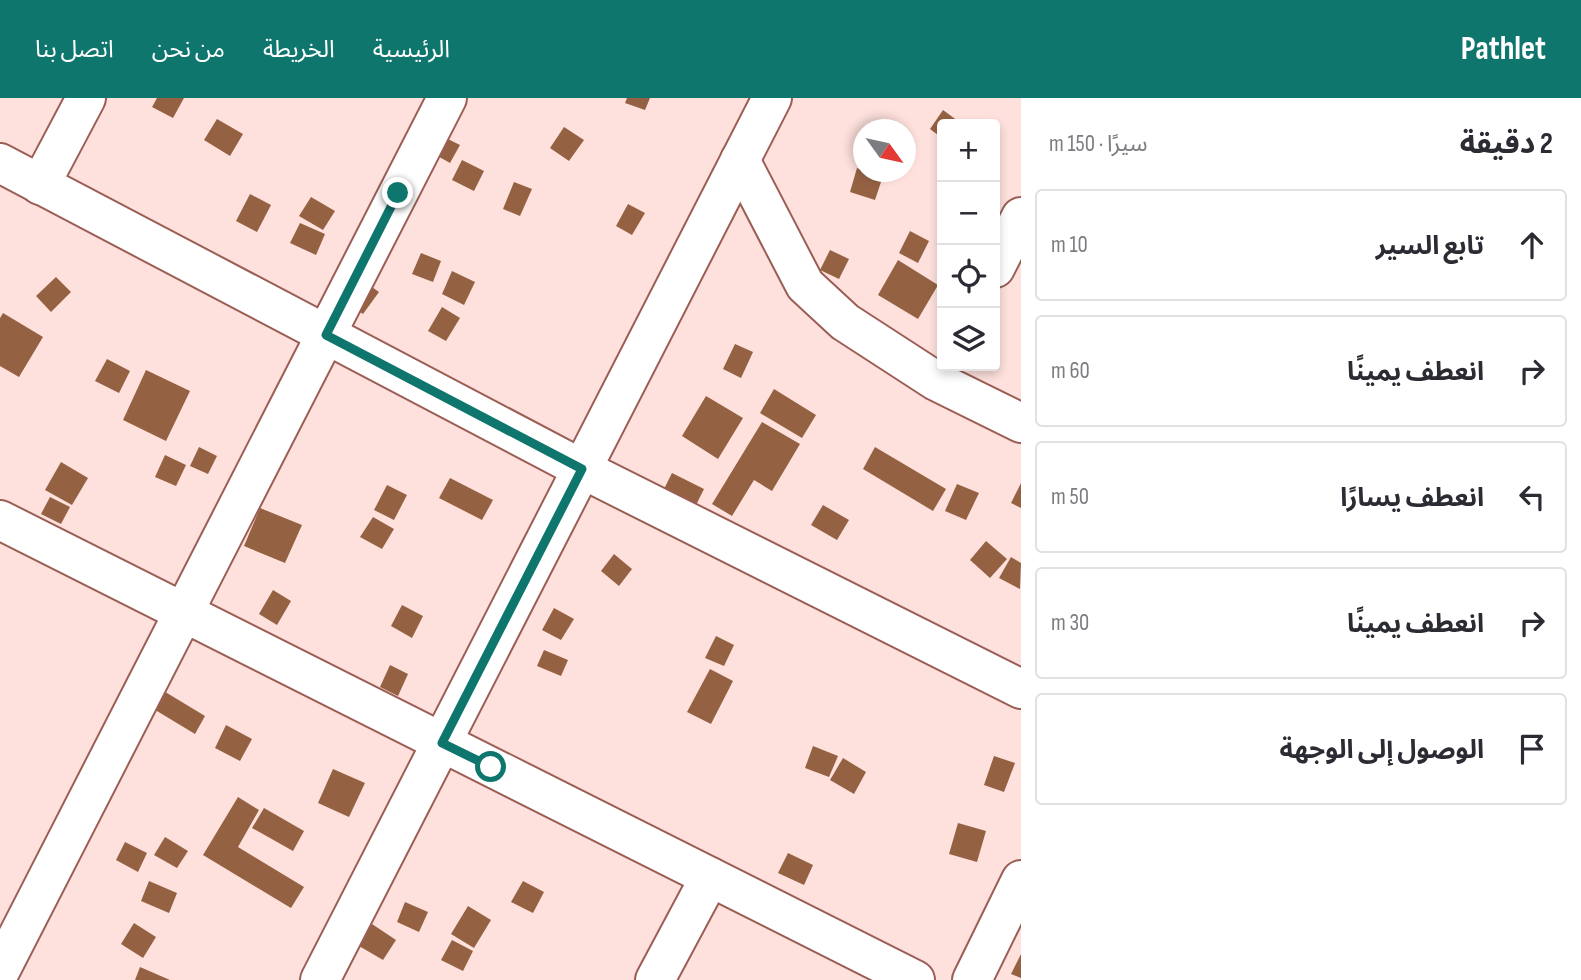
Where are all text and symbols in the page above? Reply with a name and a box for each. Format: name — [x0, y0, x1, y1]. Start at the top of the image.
text: Pathlet — [1461, 29, 1546, 69]
text: اتصل بنا — [35, 35, 114, 64]
text: من نحن — [152, 35, 225, 64]
text: الخريطة — [263, 35, 335, 64]
text: الرئيسية — [373, 35, 450, 64]
north arrow — [853, 119, 916, 182]
map controls — [937, 119, 1000, 371]
button: + — [937, 119, 1000, 182]
text: 2 دقيقة — [1460, 126, 1553, 162]
text: سيرًا · 150 m — [1049, 130, 1148, 158]
route end — [382, 177, 413, 208]
button: − — [937, 182, 1000, 245]
icon: ahead — [1513, 226, 1551, 264]
text: 10 m — [1051, 231, 1088, 259]
text: تابع السير — [1376, 231, 1484, 262]
button: locate — [937, 245, 1000, 308]
button: layers — [937, 308, 1000, 371]
icon: right — [1513, 352, 1551, 390]
text: 60 m — [1051, 357, 1090, 385]
text: انعطف يمينًا — [1347, 357, 1484, 388]
icon: left — [1513, 478, 1551, 516]
text: 50 m — [1051, 483, 1089, 511]
text: انعطف يسارًا — [1340, 483, 1484, 514]
icon: right — [1513, 604, 1551, 642]
text: 30 m — [1051, 609, 1089, 637]
text: انعطف يمينًا — [1347, 609, 1484, 640]
icon: arrive — [1513, 730, 1551, 768]
text: الوصول إلى الوجهة — [1280, 735, 1484, 766]
route start — [475, 751, 506, 782]

